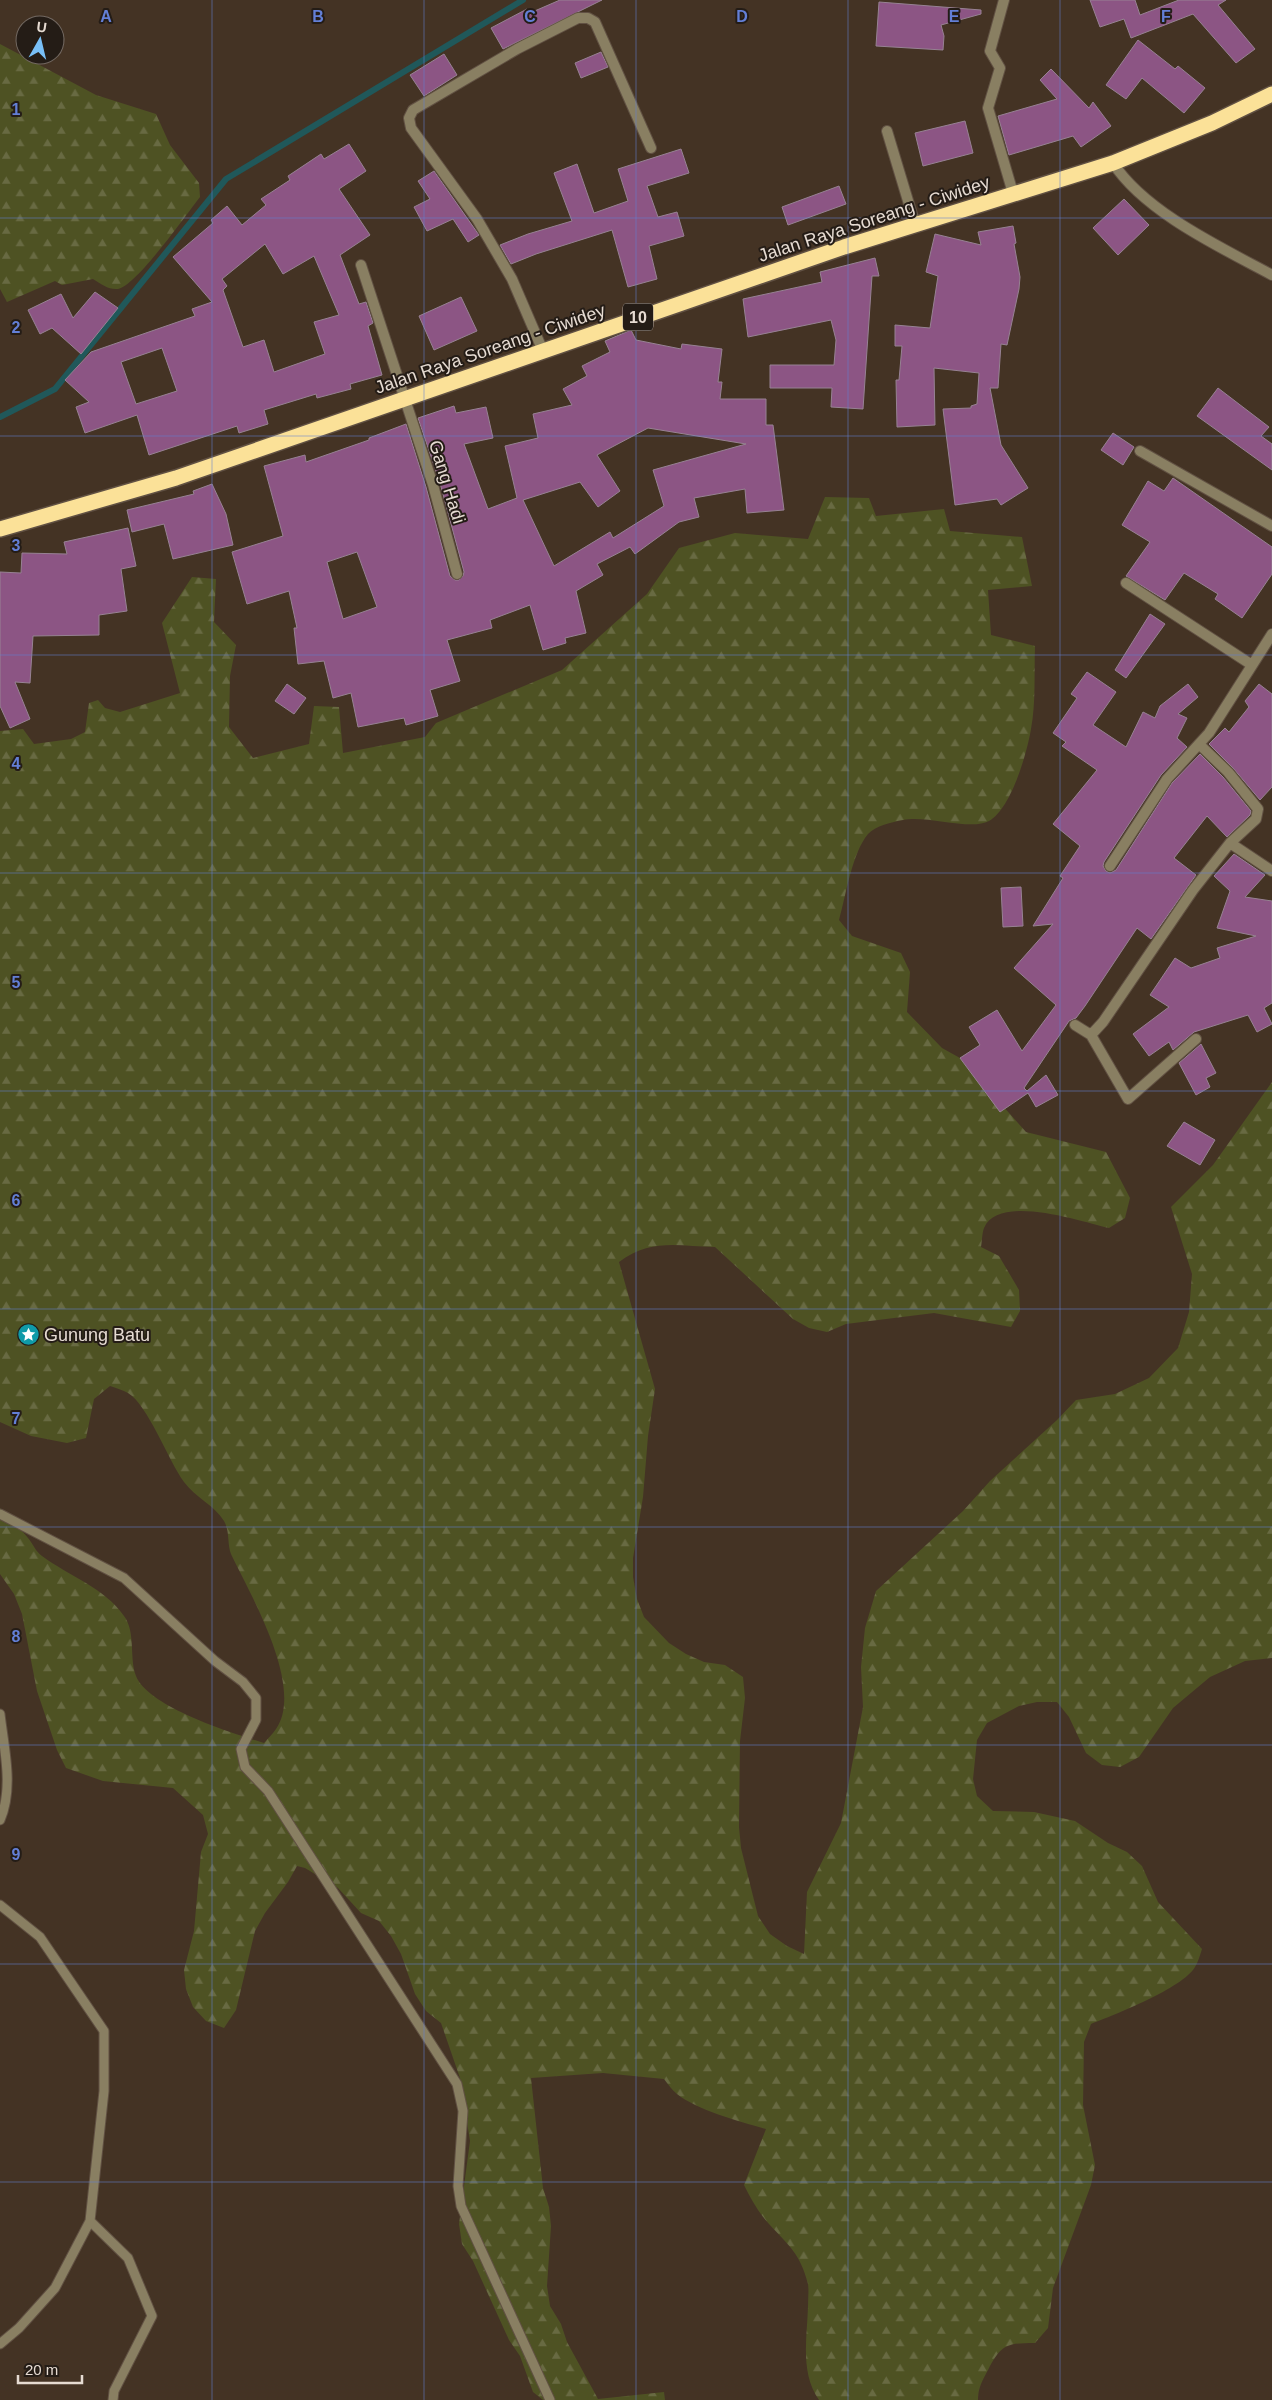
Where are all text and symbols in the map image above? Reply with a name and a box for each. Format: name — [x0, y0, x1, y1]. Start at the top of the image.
text: A — [100, 8, 112, 25]
text: B — [312, 8, 324, 25]
text: C — [524, 8, 536, 25]
text: D — [736, 8, 748, 25]
text: E — [949, 8, 960, 25]
text: F — [1161, 8, 1171, 25]
north arrow — [15, 15, 65, 65]
text: U — [36, 18, 48, 36]
text: 1 — [12, 101, 21, 118]
street label: Jalan Raya Soreang - Ciwidey — [756, 172, 992, 266]
street label: Jalan Raya Soreang - Ciwidey — [372, 300, 608, 398]
road number: 10 — [623, 304, 653, 330]
text: 2 — [12, 319, 21, 336]
street label: Gang Hadi — [425, 438, 469, 526]
text: 3 — [12, 537, 21, 554]
text: 4 — [12, 755, 21, 772]
text: 5 — [12, 974, 21, 991]
text: 6 — [12, 1192, 21, 1209]
place icon: Gunung Batu — [16, 1323, 40, 1347]
place label: Gunung Batu — [44, 1325, 150, 1345]
text: 7 — [12, 1410, 21, 1427]
text: 8 — [12, 1628, 21, 1645]
text: 9 — [12, 1846, 21, 1863]
scale bar — [18, 2352, 81, 2384]
text: 20 m — [25, 2361, 58, 2378]

